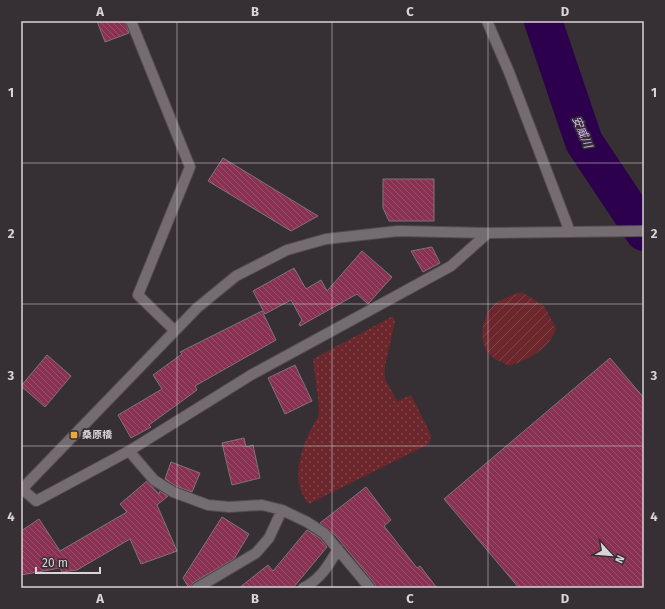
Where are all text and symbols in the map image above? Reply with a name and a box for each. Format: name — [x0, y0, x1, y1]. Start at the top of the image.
text: A — [95, 4, 104, 19]
text: B — [251, 4, 259, 19]
text: C — [406, 4, 414, 19]
text: D — [561, 4, 570, 19]
text: 1 — [8, 85, 14, 100]
text: 1 — [651, 85, 657, 100]
water label: 安威川 — [570, 114, 595, 151]
text: 2 — [8, 226, 15, 241]
text: 2 — [651, 226, 658, 241]
text: 3 — [7, 368, 15, 383]
text: 3 — [650, 368, 658, 383]
place label: 桑原橋 — [82, 429, 112, 441]
marker: 桑原橋 — [69, 430, 79, 440]
text: 4 — [7, 509, 15, 524]
text: 4 — [650, 509, 658, 524]
north arrow — [591, 535, 631, 575]
scale bar — [36, 549, 100, 575]
text: N — [612, 553, 627, 565]
text: 20 m — [42, 556, 68, 570]
text: A — [95, 591, 104, 606]
text: B — [251, 591, 259, 606]
text: C — [406, 591, 414, 606]
text: D — [561, 591, 570, 606]

